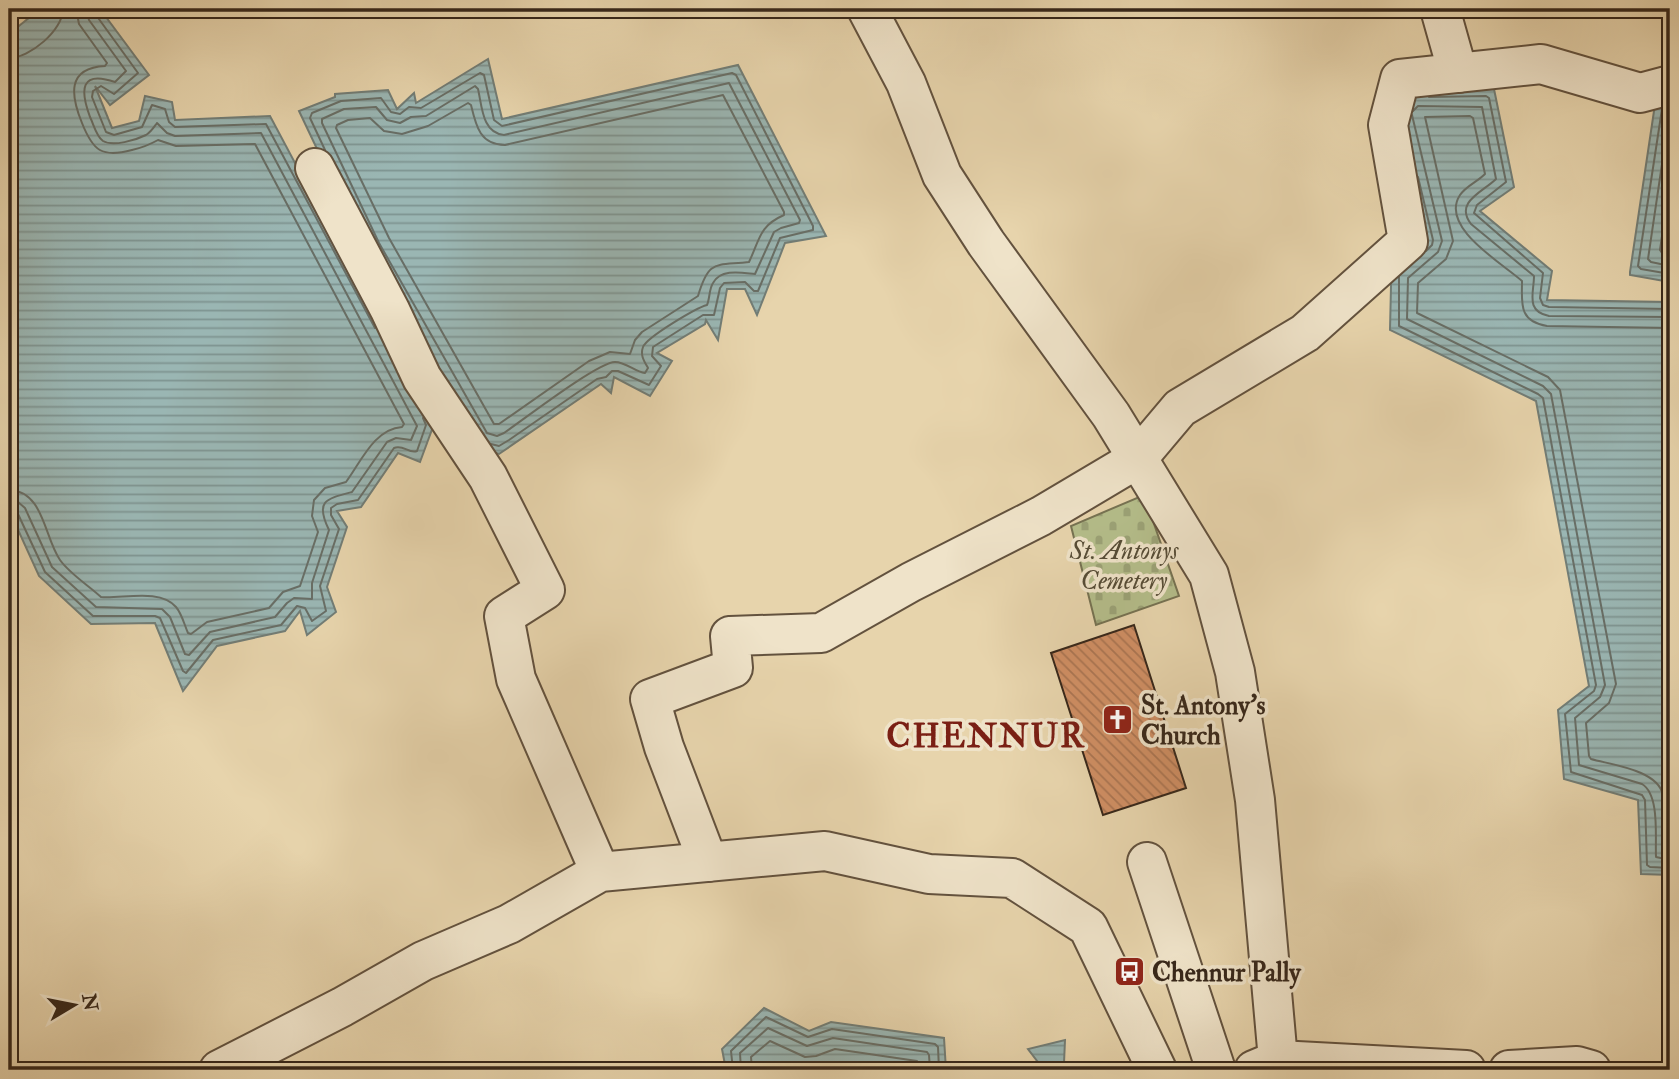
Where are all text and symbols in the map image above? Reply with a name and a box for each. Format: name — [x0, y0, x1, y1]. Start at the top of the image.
park label: St. Antonys Cemetery — [1069, 535, 1179, 597]
place label: St. Antony's Church — [1141, 690, 1265, 752]
church icon: St. Antony's Church — [1101, 703, 1135, 737]
district label: CHENNUR — [886, 716, 1086, 757]
bus stop icon: Chennur Pally — [1112, 955, 1146, 989]
place label: Chennur Pally — [1152, 957, 1302, 990]
north arrow — [38, 970, 108, 1040]
text: N — [76, 991, 103, 1014]

